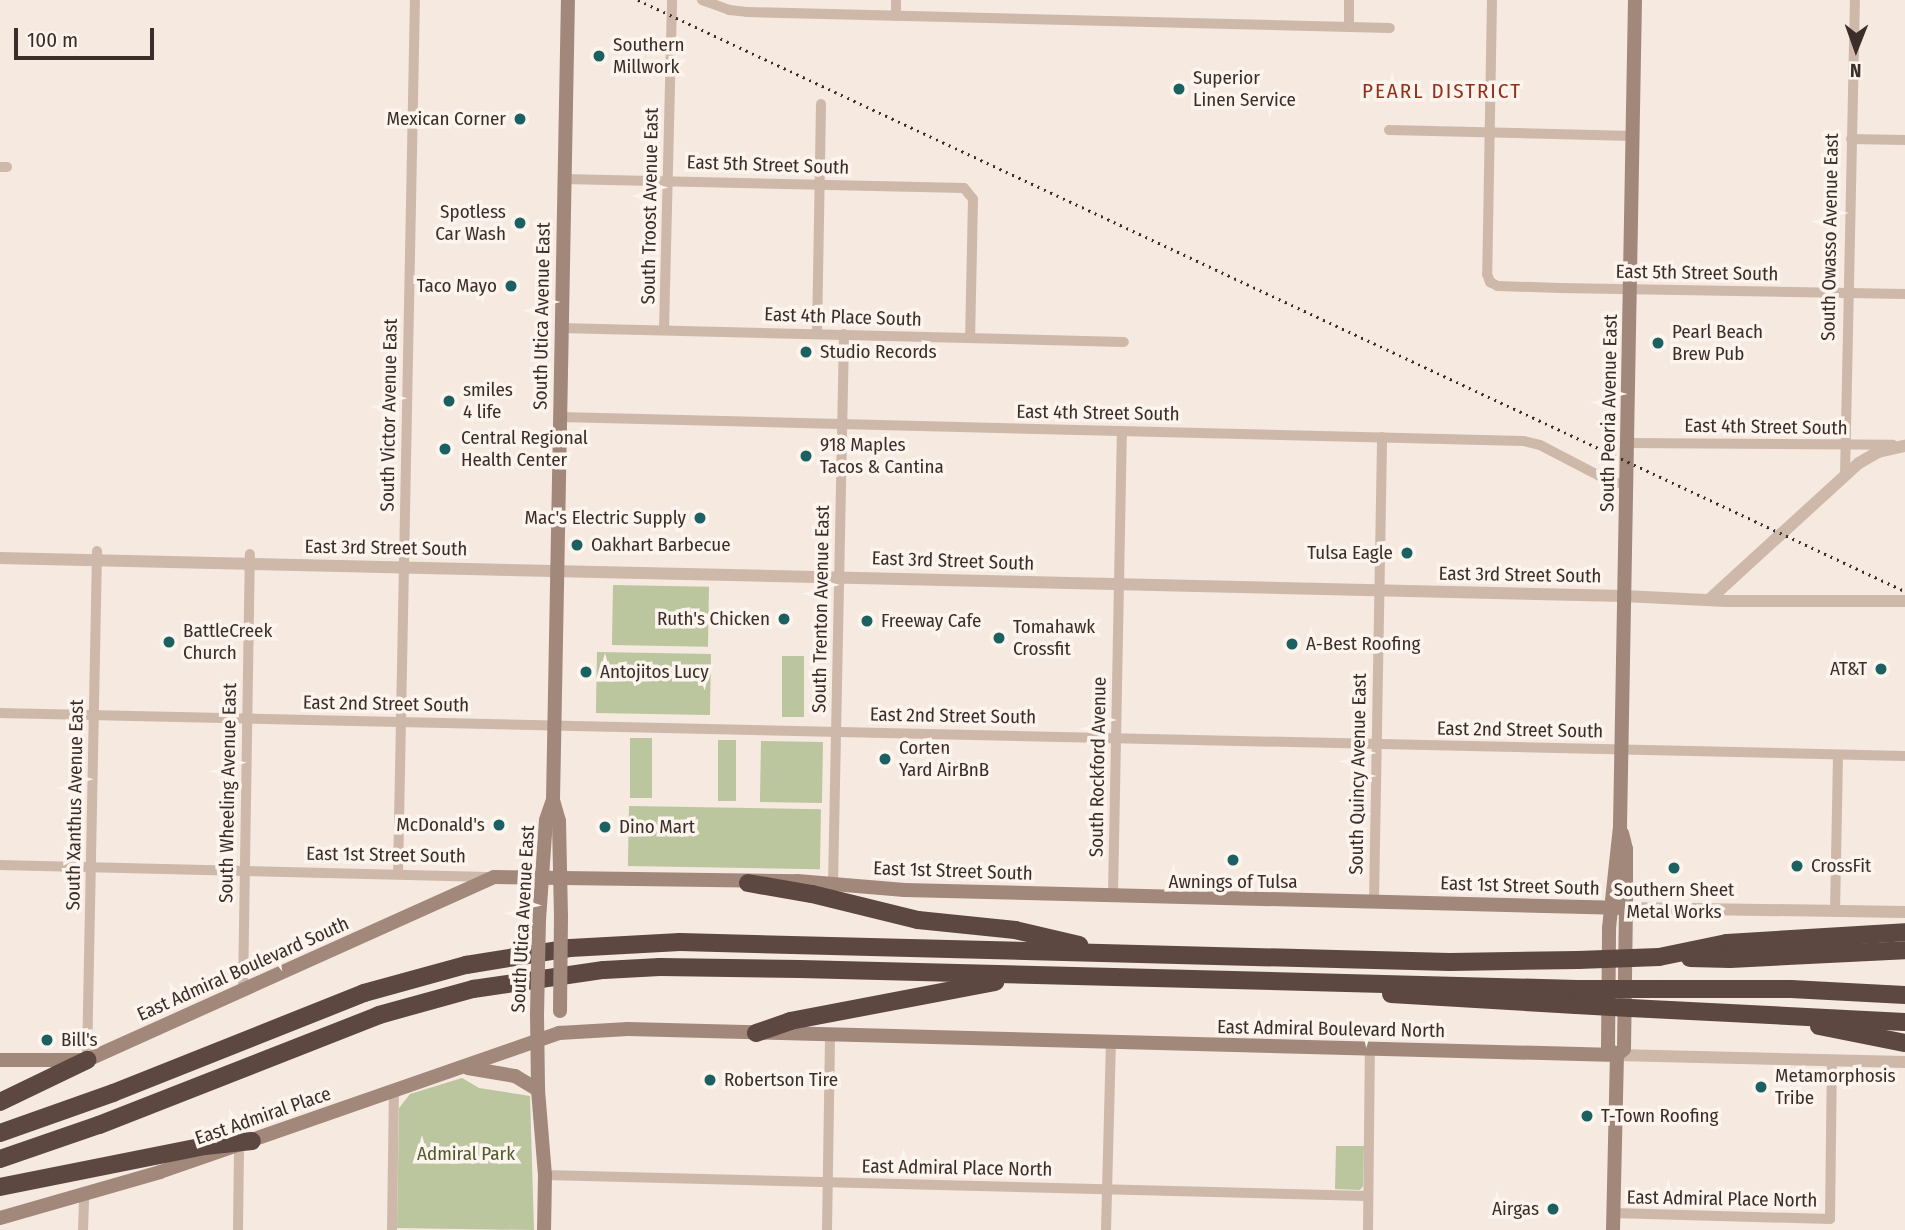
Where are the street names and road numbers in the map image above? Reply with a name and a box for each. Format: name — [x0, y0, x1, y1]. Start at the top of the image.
street label: South Troost Avenue East — [637, 107, 663, 305]
street label: South Owasso Avenue East — [1817, 133, 1843, 341]
street label: East 5th Street South — [686, 151, 850, 179]
street label: South Utica Avenue East — [529, 222, 555, 410]
street label: East 5th Street South — [1615, 260, 1779, 286]
street label: East 4th Place South — [764, 303, 922, 331]
street label: South Peoria Avenue East — [1596, 314, 1622, 512]
street label: South Victor Avenue East — [376, 318, 402, 512]
street label: East 4th Street South — [1016, 400, 1180, 426]
street label: East 4th Street South — [1684, 414, 1848, 440]
street label: South Trenton Avenue East — [808, 505, 834, 713]
street label: East 3rd Street South — [304, 535, 468, 561]
street label: East 3rd Street South — [871, 547, 1035, 575]
street label: East 3rd Street South — [1438, 562, 1602, 588]
street label: South Quincy Avenue East — [1345, 673, 1371, 875]
street label: South Rockford Avenue — [1085, 677, 1111, 857]
street label: South Wheeling Avenue East — [215, 683, 241, 903]
street label: East 2nd Street South — [303, 691, 469, 717]
street label: South Xanthus Avenue East — [62, 699, 88, 911]
street label: East 2nd Street South — [870, 703, 1036, 729]
street label: East 2nd Street South — [1437, 717, 1603, 743]
street label: South Utica Avenue East — [507, 825, 539, 1013]
street label: East 1st Street South — [306, 842, 466, 868]
street label: East 1st Street South — [873, 857, 1033, 885]
street label: East 1st Street South — [1440, 872, 1600, 900]
street label: East Admiral Boulevard South — [134, 912, 352, 1026]
street label: East Admiral Boulevard North — [1217, 1016, 1445, 1042]
street label: East Admiral Place — [192, 1082, 334, 1150]
street label: East Admiral Place North — [861, 1155, 1053, 1181]
street label: East Admiral Place North — [1626, 1186, 1818, 1212]

